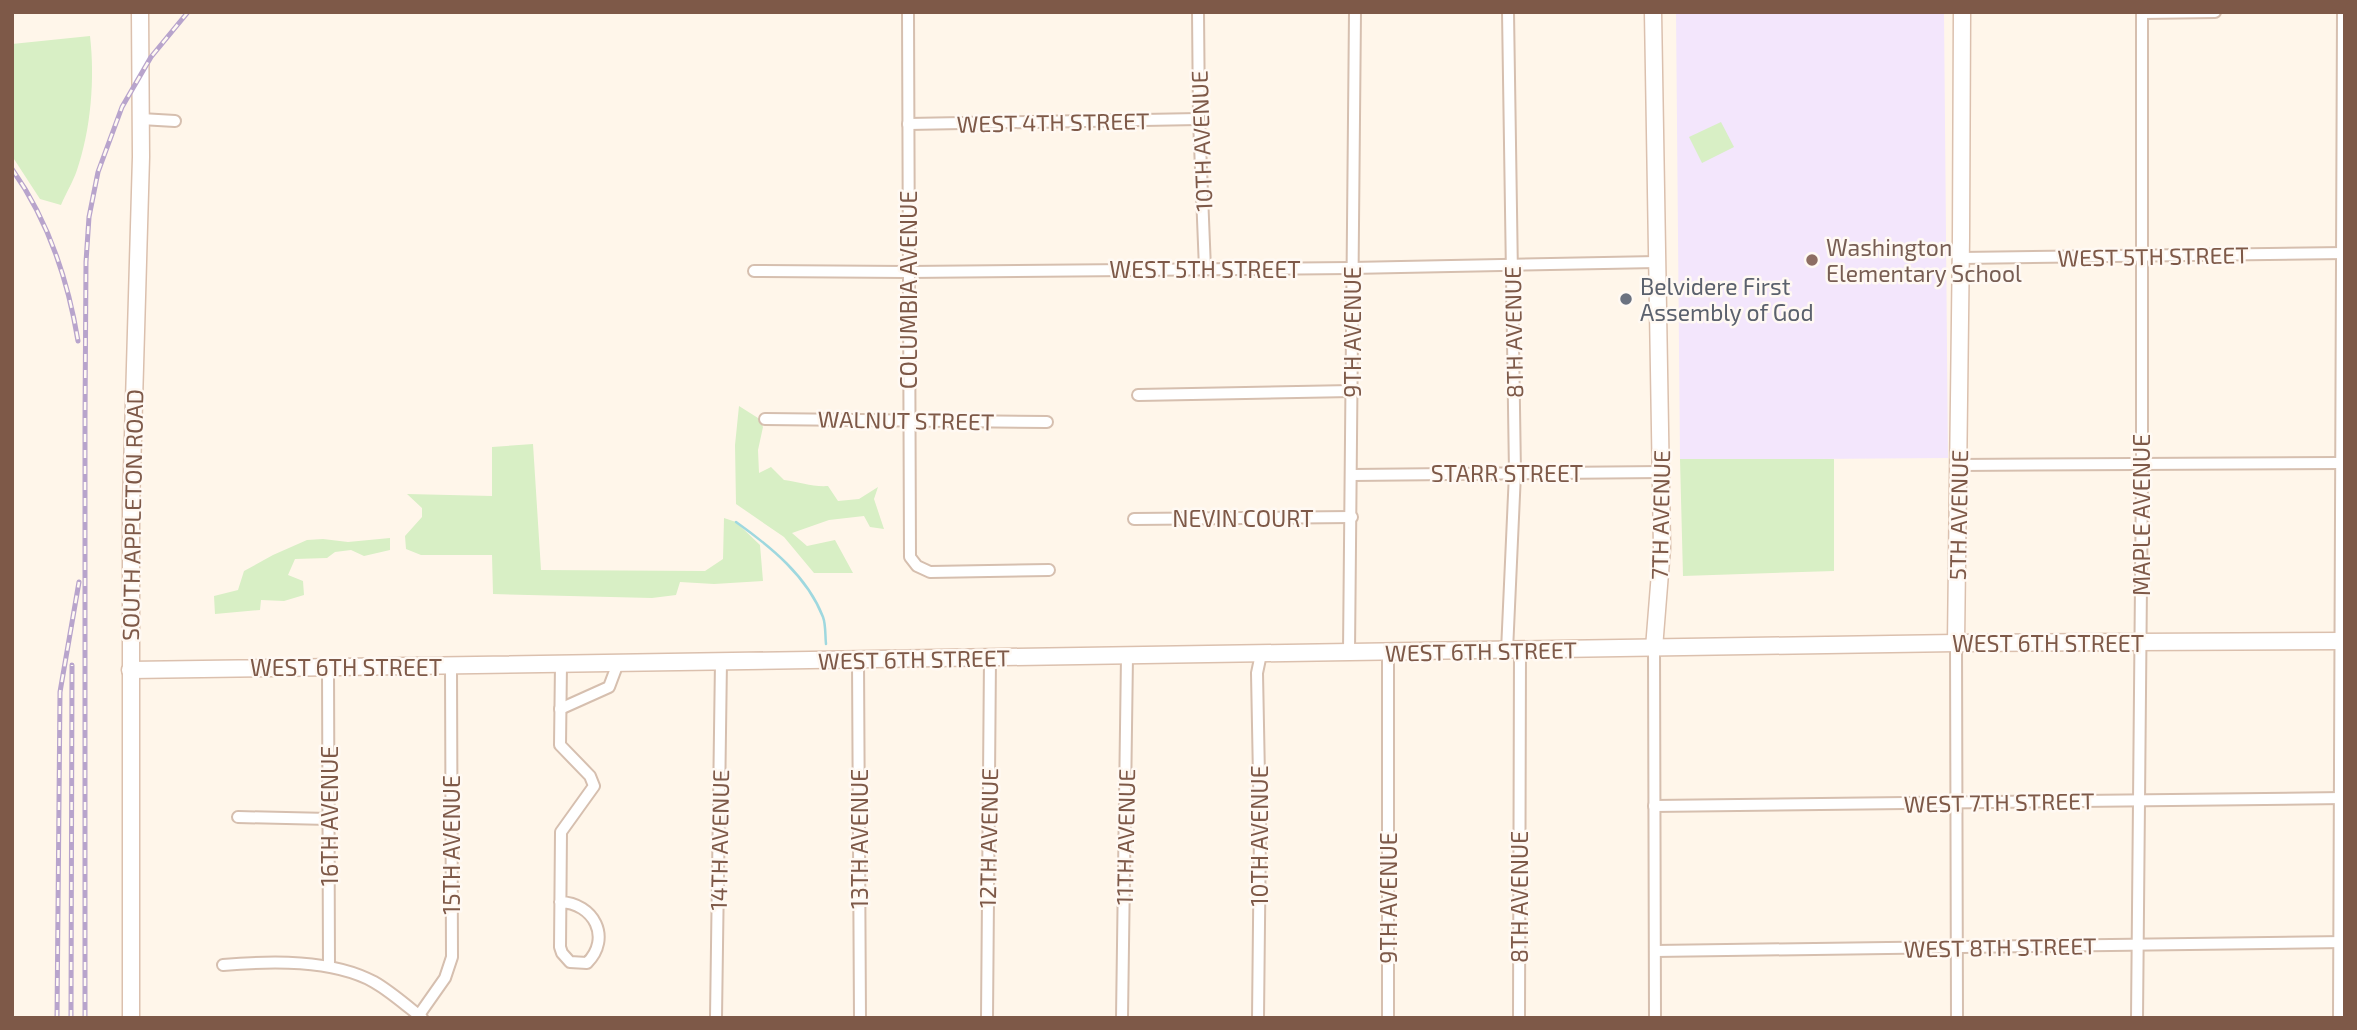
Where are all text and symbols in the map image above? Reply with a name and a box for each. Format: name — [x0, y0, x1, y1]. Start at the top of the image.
street label: 10TH AVENUE — [1185, 70, 1217, 212]
street label: WEST 4TH STREET — [956, 106, 1150, 138]
street label: COLUMBIA AVENUE — [894, 191, 922, 389]
place label: Washington Elementary School — [1826, 233, 2022, 287]
street label: WEST 5TH STREET — [2057, 240, 2249, 272]
marker: Washington Elementary School — [1804, 252, 1820, 268]
street label: WEST 5TH STREET — [1109, 255, 1301, 283]
street label: 9TH AVENUE — [1338, 266, 1366, 398]
street label: 8TH AVENUE — [1498, 266, 1528, 398]
place label: Belvidere First Assembly of God — [1640, 272, 1814, 326]
marker: Belvidere First Assembly of God — [1618, 291, 1634, 307]
street label: SOUTH APPLETON ROAD — [116, 389, 148, 641]
street label: WALNUT STREET — [818, 404, 994, 436]
street label: MAPLE AVENUE — [2127, 434, 2155, 596]
street label: 7TH AVENUE — [1645, 450, 1675, 580]
street label: 5TH AVENUE — [1943, 450, 1973, 580]
street label: STARR STREET — [1431, 459, 1583, 487]
street label: NEVIN COURT — [1172, 504, 1314, 532]
street label: WEST 6TH STREET — [1952, 629, 2144, 657]
street label: WEST 6TH STREET — [1385, 635, 1577, 667]
street label: WEST 6TH STREET — [818, 643, 1010, 675]
street label: WEST 6TH STREET — [250, 653, 442, 681]
street label: 16TH AVENUE — [315, 746, 343, 886]
street label: 10TH AVENUE — [1245, 765, 1273, 907]
street label: 12TH AVENUE — [973, 768, 1003, 908]
street label: 14TH AVENUE — [704, 769, 734, 911]
street label: 13TH AVENUE — [845, 769, 873, 909]
street label: 11TH AVENUE — [1110, 769, 1140, 905]
street label: 15TH AVENUE — [437, 775, 465, 915]
street label: WEST 7TH STREET — [1903, 786, 2095, 818]
street label: 8TH AVENUE — [1505, 831, 1533, 963]
street label: 9TH AVENUE — [1374, 832, 1402, 964]
street label: WEST 8TH STREET — [1903, 931, 2097, 963]

